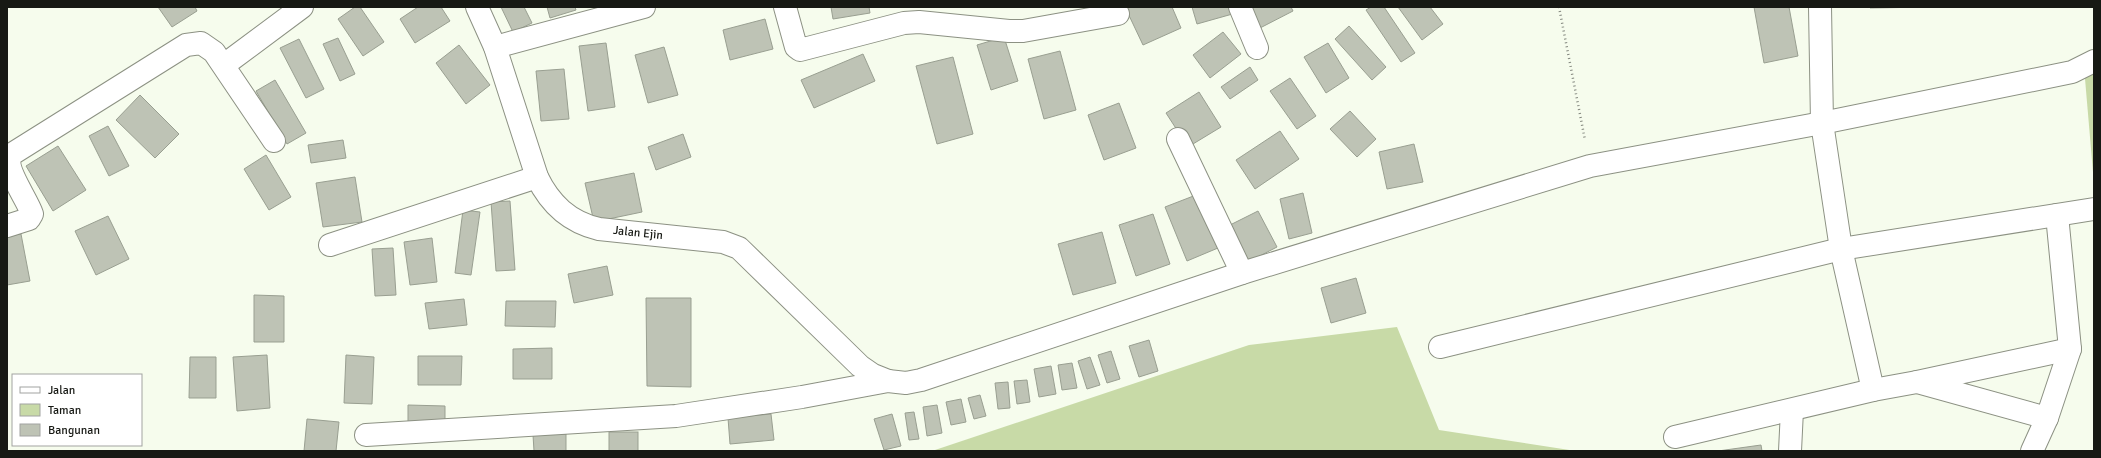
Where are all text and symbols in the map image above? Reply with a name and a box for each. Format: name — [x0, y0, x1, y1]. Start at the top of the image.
street label: Jalan Ejin — [612, 223, 664, 243]
legend — [12, 374, 142, 446]
text: Jalan — [48, 383, 75, 398]
text: Taman — [48, 403, 81, 418]
text: Bangunan — [48, 423, 100, 438]

